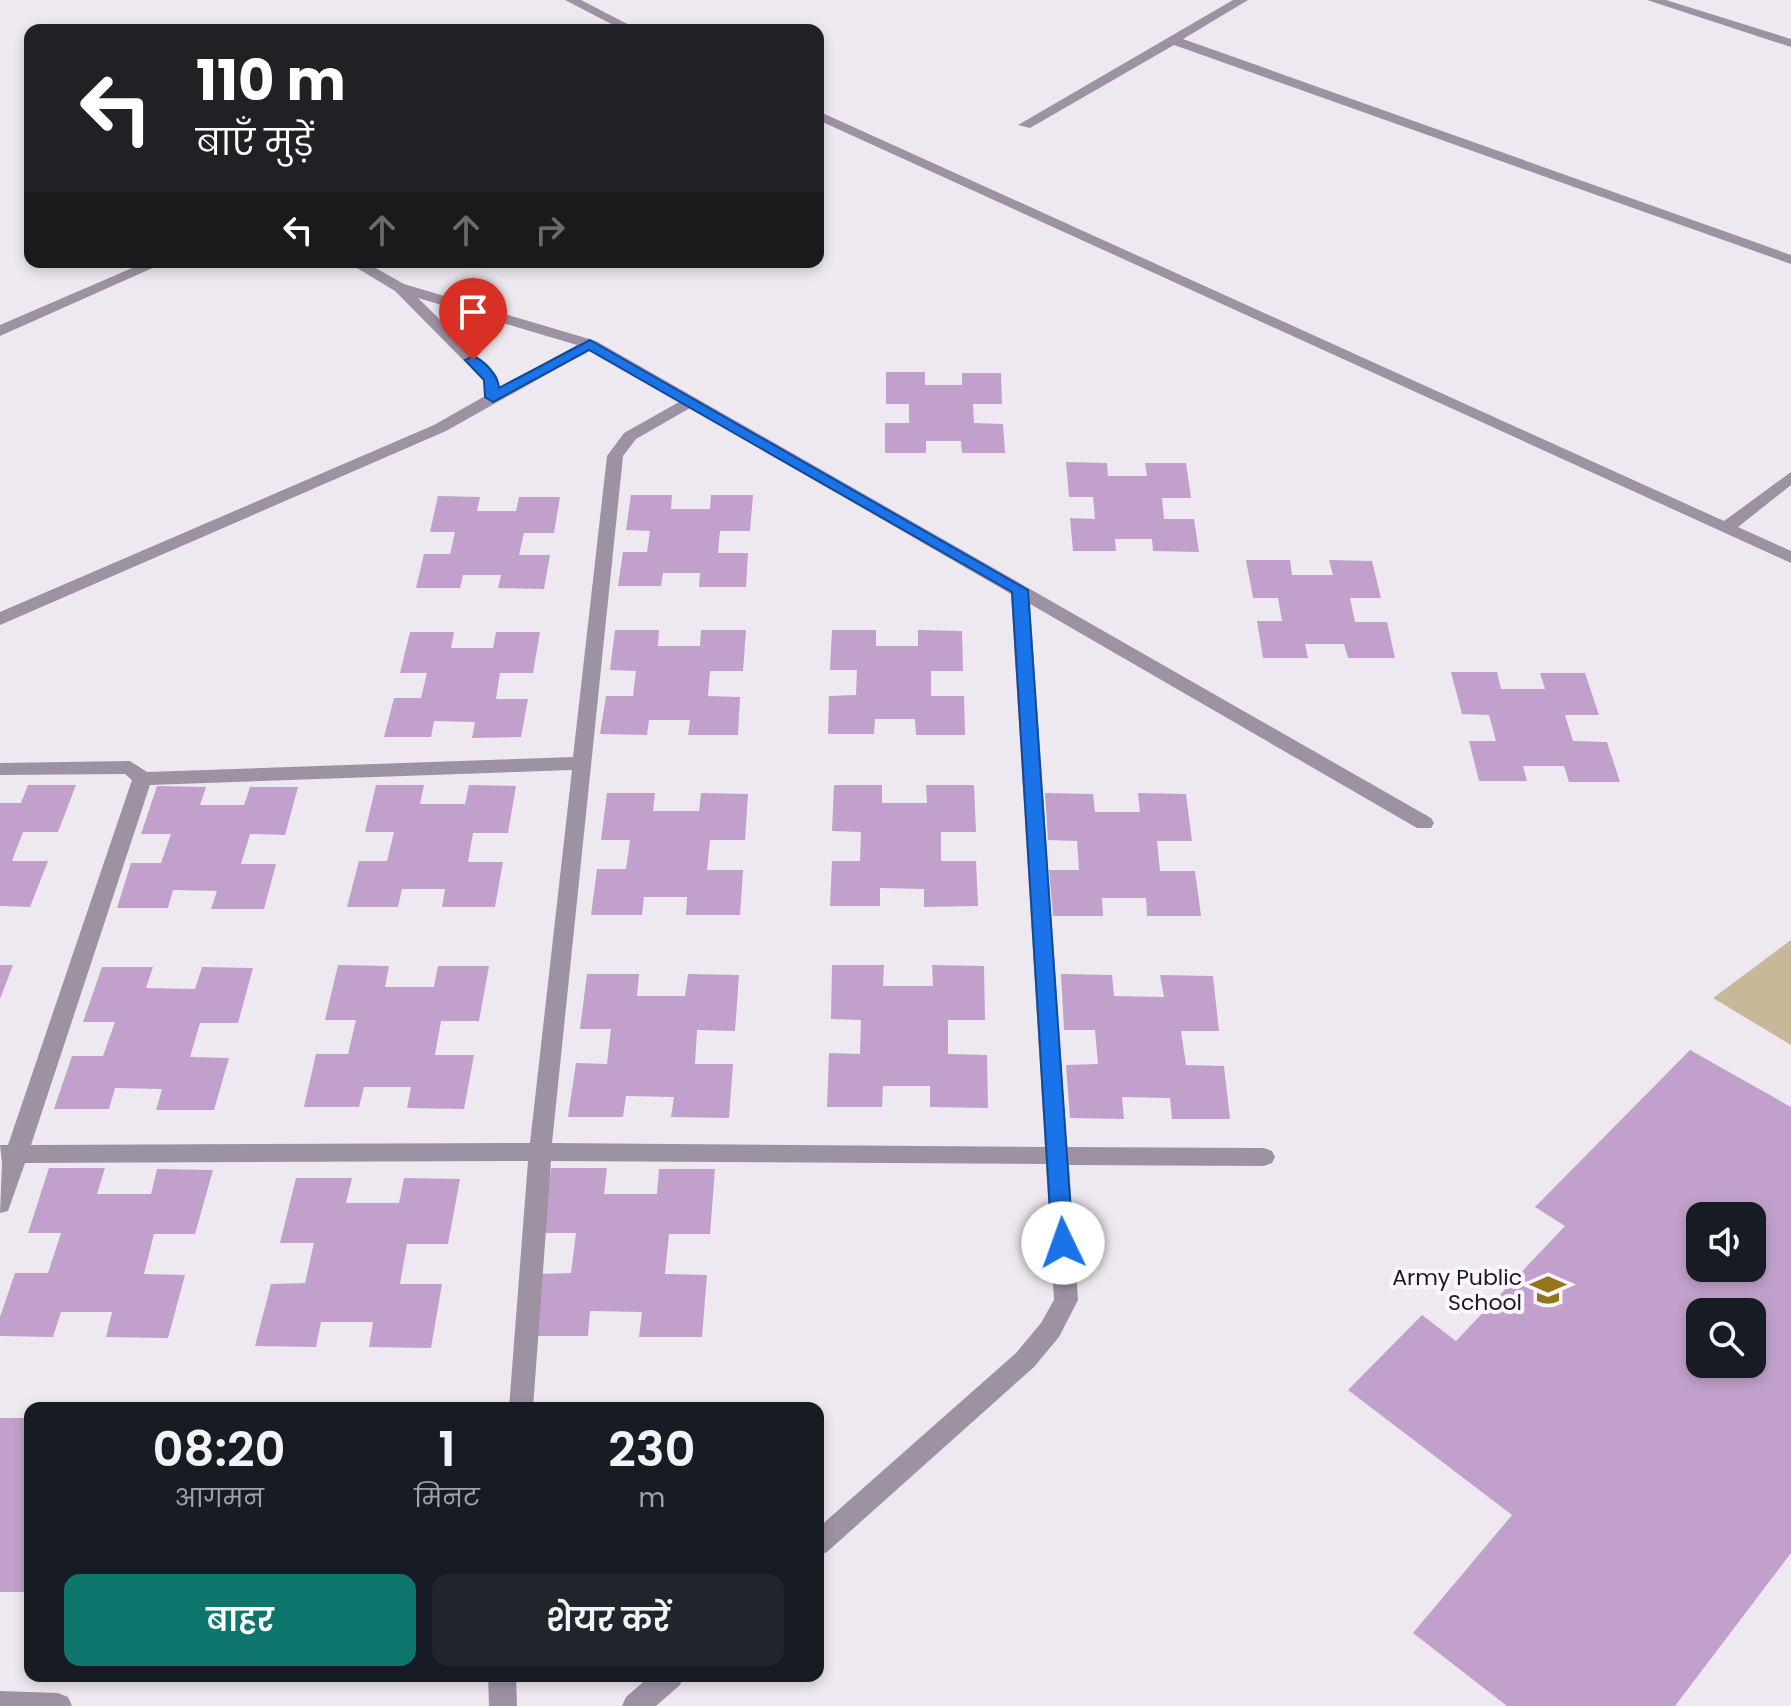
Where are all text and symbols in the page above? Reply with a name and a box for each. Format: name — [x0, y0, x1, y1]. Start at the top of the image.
text: 110 m — [196, 41, 346, 120]
icon: left — [64, 56, 168, 160]
text: बाएँ मुड़ें — [196, 117, 313, 168]
icon: left — [276, 208, 320, 252]
icon: ahead — [360, 208, 404, 252]
icon: ahead — [444, 208, 488, 252]
icon: right — [528, 208, 572, 252]
pin — [439, 278, 507, 360]
icon: arrive — [451, 290, 495, 334]
position arrow — [1021, 1201, 1105, 1285]
map controls — [1686, 1202, 1766, 1378]
button: sound — [1686, 1202, 1766, 1282]
place label: Army Public School — [1392, 1262, 1522, 1318]
school or university icon: Army Public School — [1529, 1271, 1567, 1309]
button: search — [1686, 1298, 1766, 1378]
text: 08:20 — [153, 1416, 286, 1483]
text: 1 — [438, 1416, 456, 1483]
text: 230 — [608, 1416, 695, 1483]
text: आगमन — [174, 1480, 264, 1516]
text: मिनट — [414, 1480, 480, 1516]
text: m — [638, 1480, 665, 1516]
button: बाहर — [64, 1574, 416, 1666]
button: शेयर करें — [432, 1574, 784, 1666]

